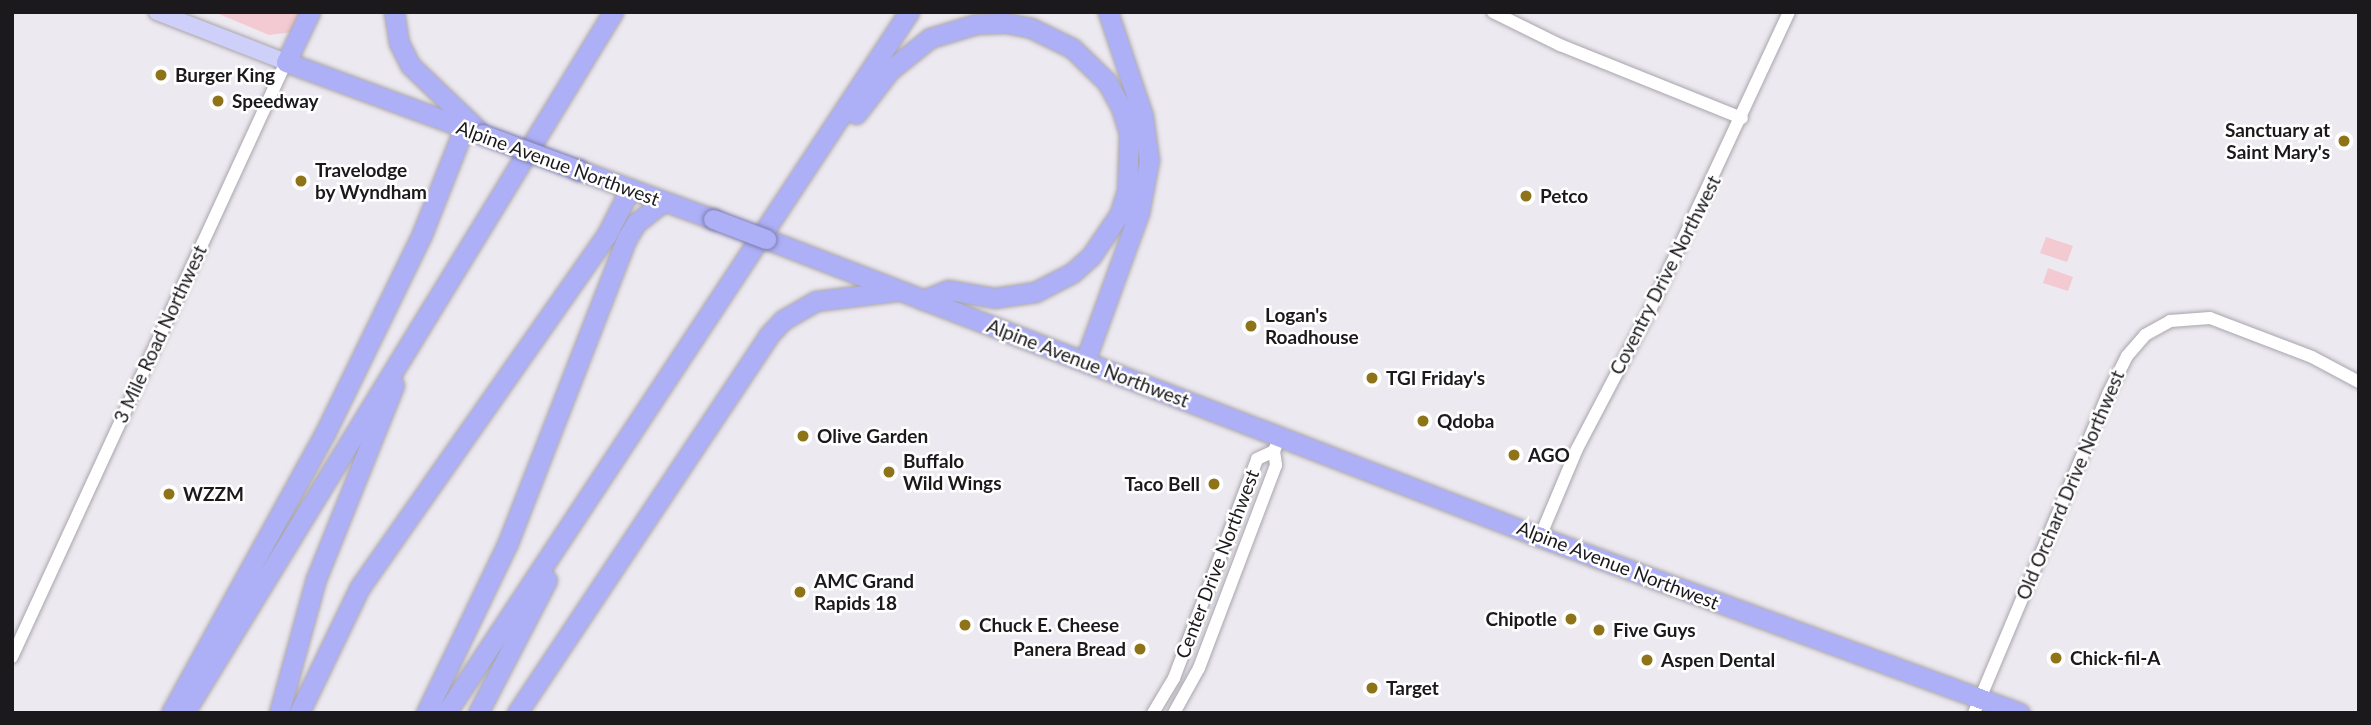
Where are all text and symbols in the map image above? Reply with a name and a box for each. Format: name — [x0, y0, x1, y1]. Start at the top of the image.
place label: Burger King — [175, 64, 275, 86]
marker: Burger King — [153, 67, 169, 83]
place label: Speedway — [232, 90, 319, 112]
marker: Speedway — [210, 93, 226, 109]
street label: Alpine Avenue Northwest — [453, 116, 663, 210]
place label: Sanctuary at Saint Mary's — [2224, 119, 2330, 163]
marker: Sanctuary at Saint Mary's — [2336, 133, 2352, 149]
place label: Travelodge by Wyndham — [315, 159, 428, 203]
street label: Coventry Drive Northwest — [1605, 171, 1725, 379]
marker: Travelodge by Wyndham — [293, 173, 309, 189]
place label: Petco — [1540, 185, 1588, 207]
marker: Petco — [1518, 188, 1534, 204]
street label: 3 Mile Road Northwest — [109, 242, 211, 426]
place label: Logan's Roadhouse — [1265, 304, 1359, 348]
street label: Alpine Avenue Northwest — [984, 314, 1192, 412]
marker: Logan's Roadhouse — [1243, 318, 1259, 334]
place label: TGI Friday's — [1386, 367, 1485, 389]
street label: Old Orchard Drive Northwest — [2011, 367, 2129, 603]
marker: TGI Friday's — [1364, 370, 1380, 386]
place label: Qdoba — [1437, 410, 1494, 432]
marker: Qdoba — [1415, 413, 1431, 429]
place label: Olive Garden — [817, 425, 928, 447]
marker: Olive Garden — [795, 428, 811, 444]
place label: AGO — [1528, 444, 1570, 466]
marker: AGO — [1506, 447, 1522, 463]
place label: Buffalo Wild Wings — [903, 450, 1002, 494]
marker: Buffalo Wild Wings — [881, 464, 897, 480]
street label: Center Drive Northwest — [1170, 466, 1264, 662]
place label: Taco Bell — [1125, 473, 1200, 495]
marker: Taco Bell — [1206, 476, 1222, 492]
place label: WZZM — [183, 483, 244, 505]
marker: WZZM — [161, 486, 177, 502]
street label: Alpine Avenue Northwest — [1514, 516, 1722, 614]
place label: AMC Grand Rapids 18 — [814, 570, 914, 614]
marker: AMC Grand Rapids 18 — [792, 584, 808, 600]
place label: Chipotle — [1485, 608, 1557, 630]
marker: Chipotle — [1563, 611, 1579, 627]
place label: Chuck E. Cheese — [979, 614, 1119, 636]
marker: Chuck E. Cheese — [957, 617, 973, 633]
place label: Five Guys — [1613, 619, 1696, 641]
marker: Five Guys — [1591, 622, 1607, 638]
place label: Panera Bread — [1013, 638, 1126, 660]
marker: Panera Bread — [1132, 641, 1148, 657]
place label: Chick-fil-A — [2070, 647, 2161, 669]
place label: Aspen Dental — [1661, 649, 1775, 671]
marker: Chick-fil-A — [2048, 650, 2064, 666]
marker: Aspen Dental — [1639, 652, 1655, 668]
place label: Target — [1386, 677, 1439, 699]
marker: Target — [1364, 680, 1380, 696]

